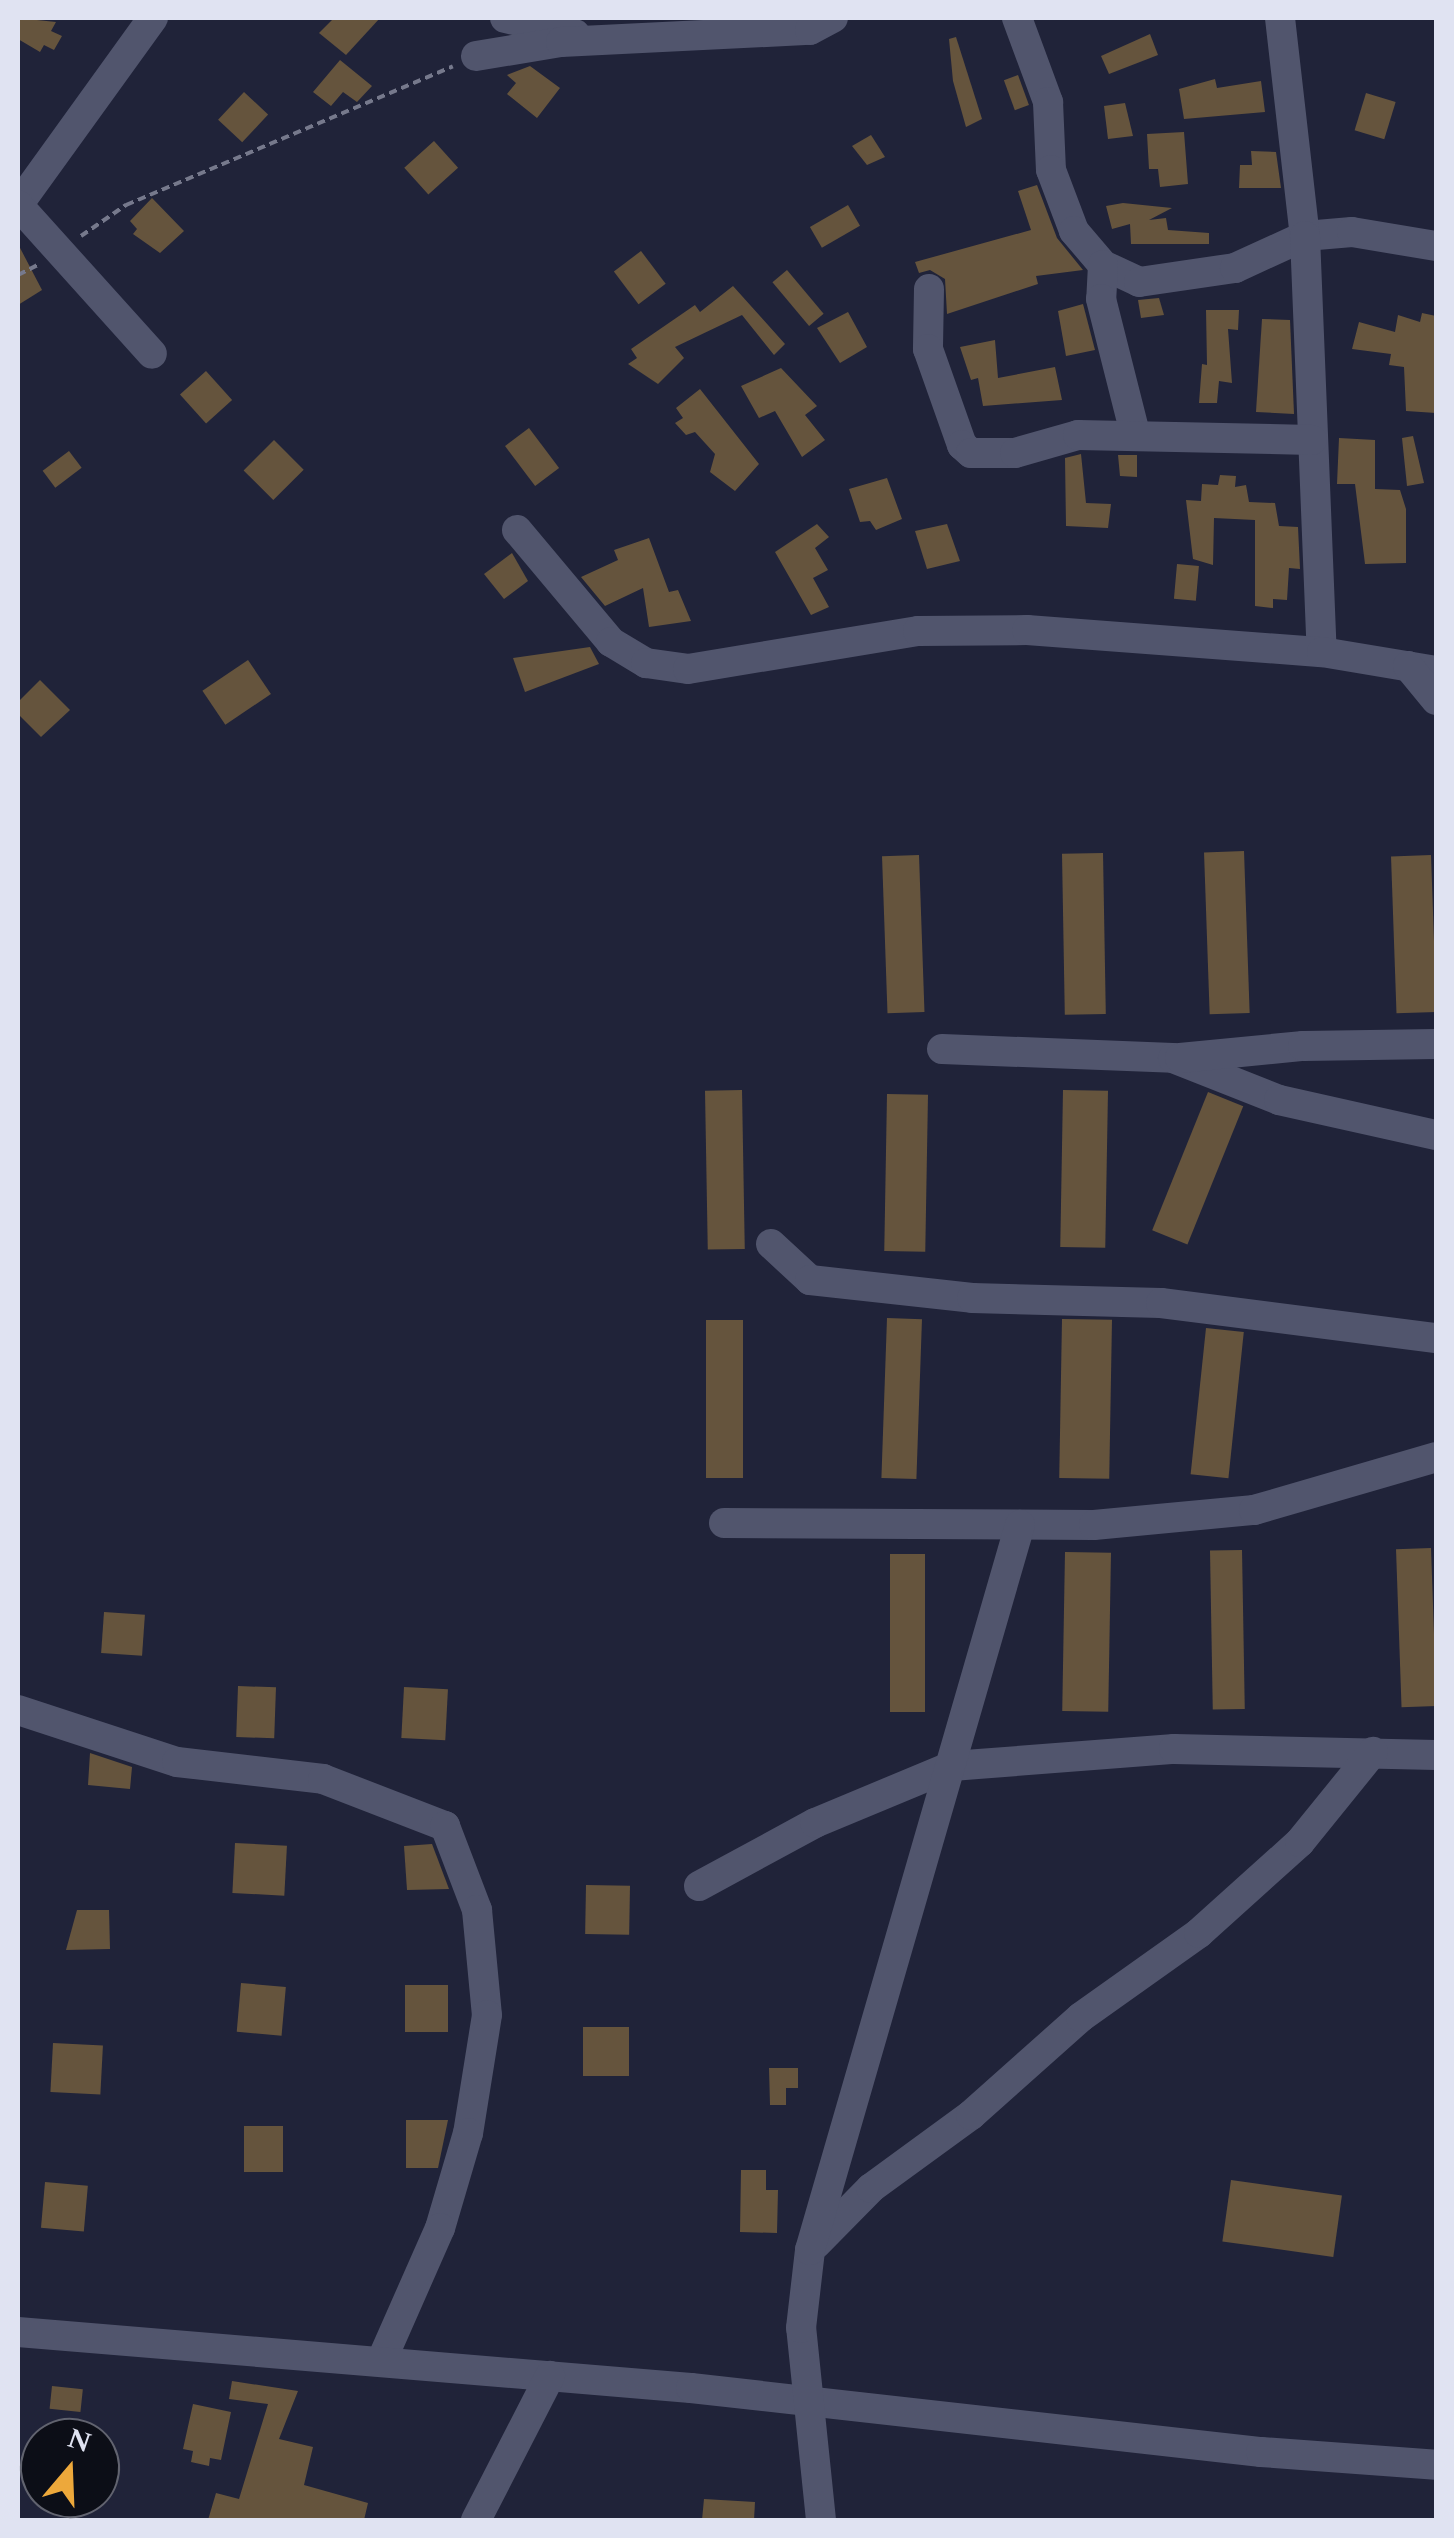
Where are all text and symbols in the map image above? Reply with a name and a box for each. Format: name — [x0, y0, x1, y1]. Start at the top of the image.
text: N — [61, 2417, 97, 2465]
north arrow — [20, 2418, 120, 2518]

